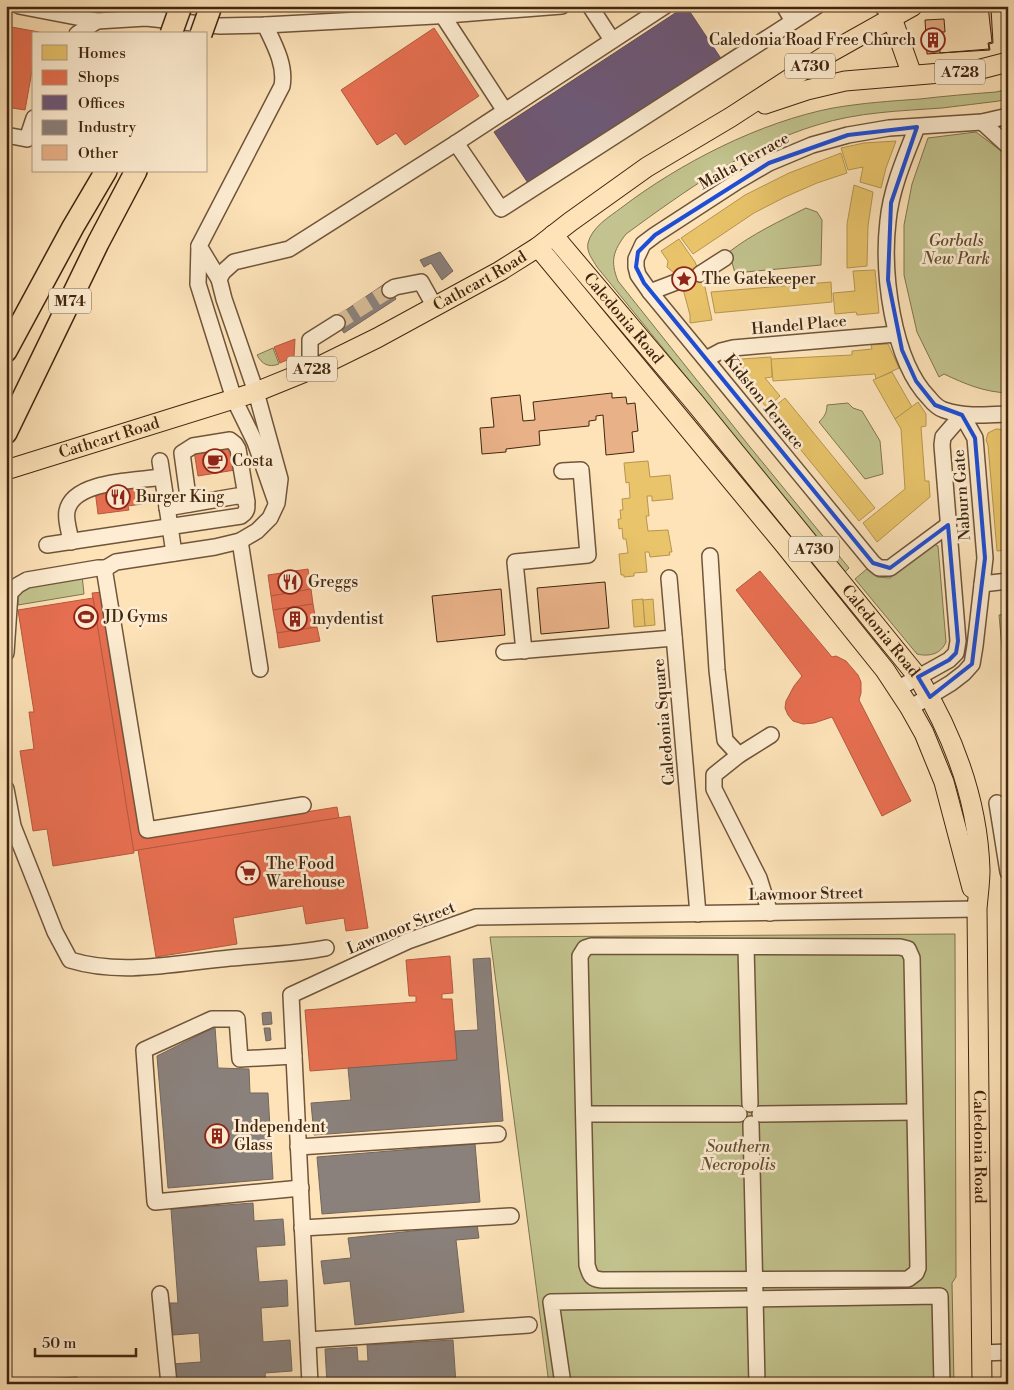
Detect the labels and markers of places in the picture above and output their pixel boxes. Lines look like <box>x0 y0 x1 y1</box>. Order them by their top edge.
building icon: Caledonia Road Free Church <box>920 27 946 53</box>
place label: Caledonia Road Free Church <box>709 30 916 50</box>
place icon: The Gatekeeper <box>671 266 697 292</box>
place label: The Gatekeeper <box>702 269 816 289</box>
cafe icon: Costa <box>202 448 228 474</box>
place label: Costa <box>232 451 274 471</box>
restaurant icon: Burger King <box>105 484 131 510</box>
place label: Burger King <box>135 487 225 507</box>
restaurant icon: Greggs <box>277 569 303 595</box>
place label: Greggs <box>308 572 358 592</box>
sports icon: JD Gyms <box>73 604 99 630</box>
building icon: mydentist <box>282 606 308 632</box>
place label: JD Gyms <box>103 607 168 627</box>
place label: mydentist <box>312 609 384 629</box>
place label: The Food Warehouse <box>265 854 345 892</box>
supermarket icon: The Food Warehouse <box>235 860 261 886</box>
place label: Independent Glass <box>234 1117 326 1155</box>
building icon: Independent Glass <box>204 1123 230 1149</box>

